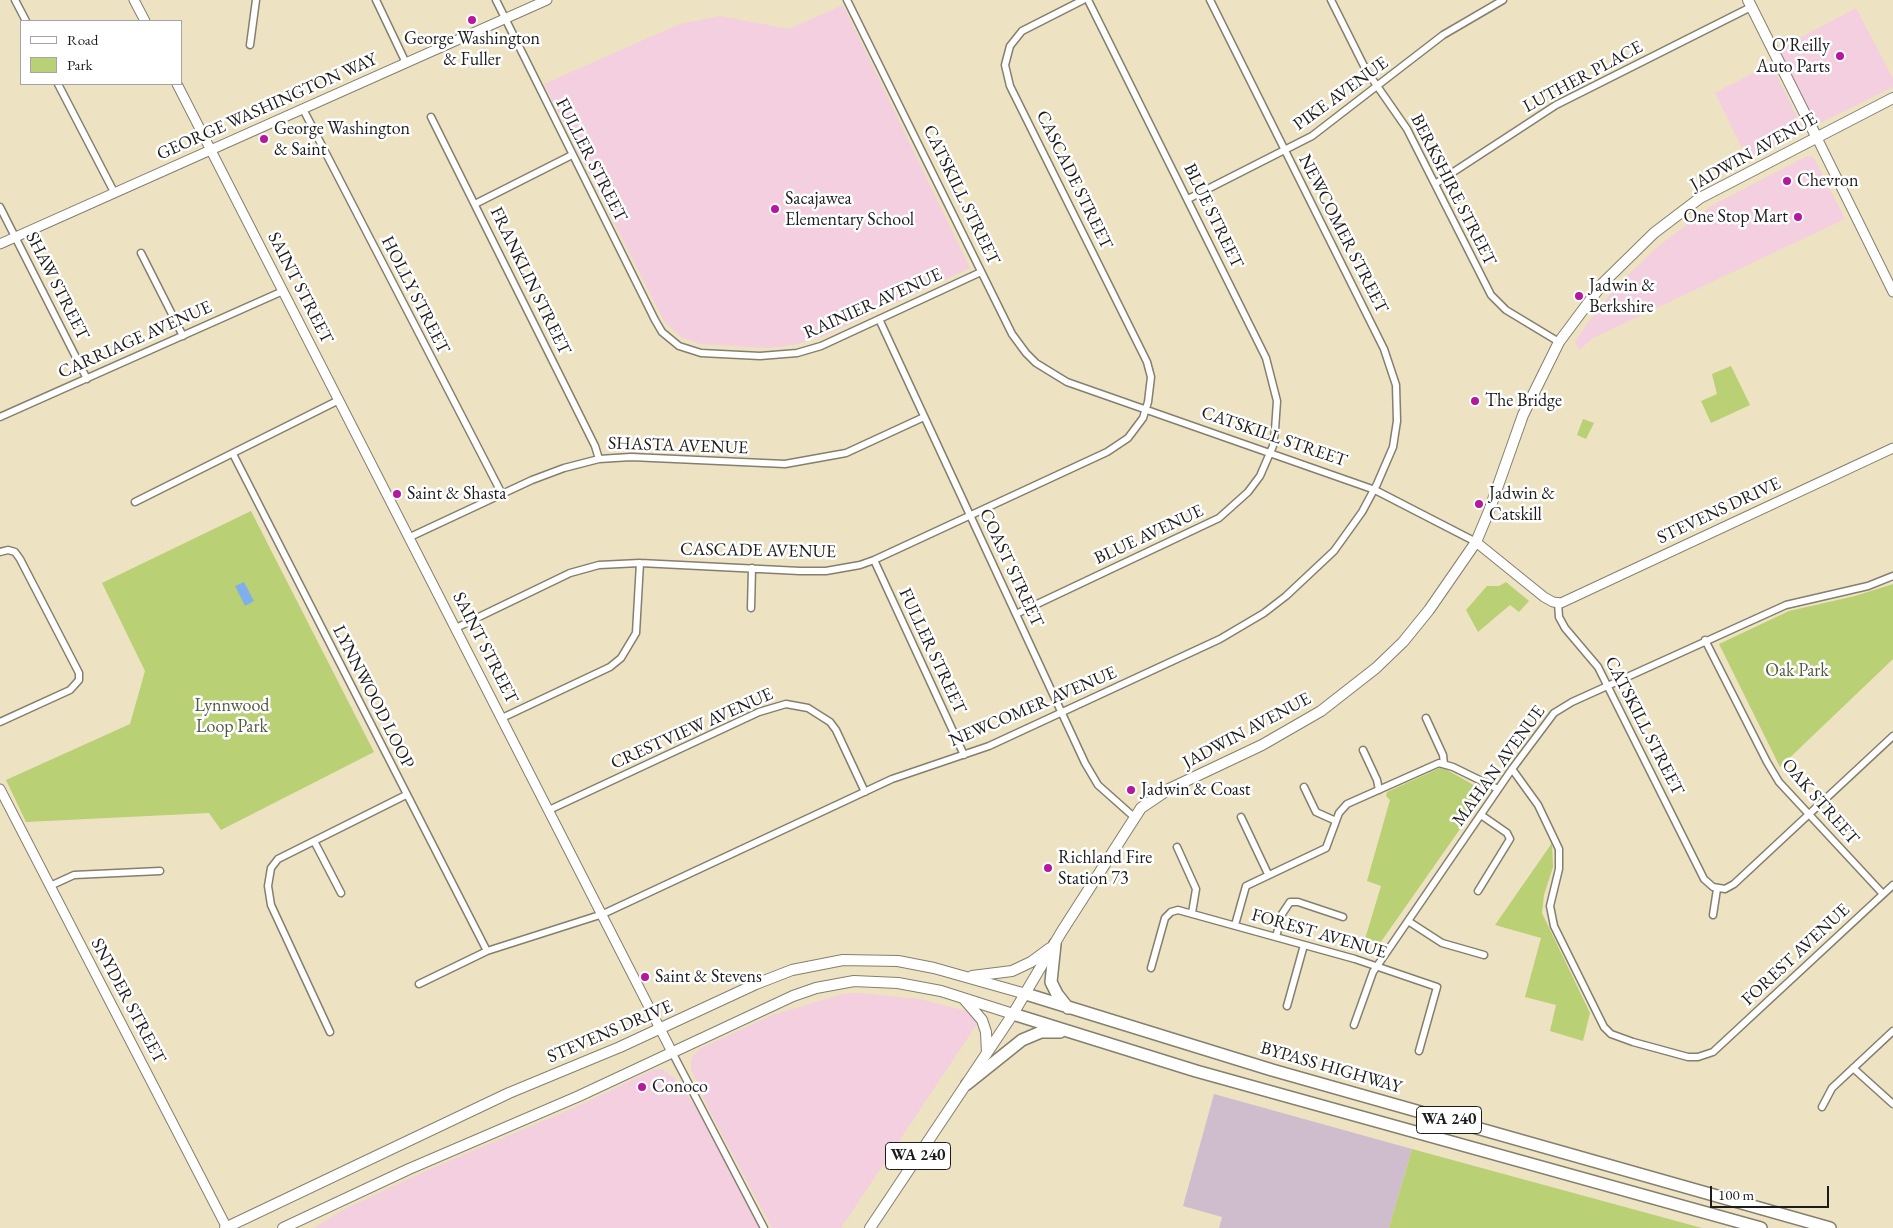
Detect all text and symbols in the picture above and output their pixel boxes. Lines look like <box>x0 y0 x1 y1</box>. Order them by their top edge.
marker: George Washington & Fuller <box>466 14 478 26</box>
legend <box>20 20 182 85</box>
place label: George Washington & Fuller <box>404 28 540 70</box>
text: Road <box>67 30 98 49</box>
place label: O'Reilly Auto Parts <box>1756 35 1830 78</box>
street label: LUTHER PLACE <box>1520 36 1646 118</box>
street label: GEORGE WASHINGTON WAY <box>154 49 380 165</box>
marker: O'Reilly Auto Parts <box>1834 50 1846 62</box>
street label: PIKE AVENUE <box>1289 52 1393 136</box>
text: Park <box>67 55 93 74</box>
street label: FULLER STREET <box>551 95 631 225</box>
street label: CASCADE STREET <box>1031 107 1117 253</box>
street label: JADWIN AVENUE <box>1687 108 1821 196</box>
street label: BERKSHIRE STREET <box>1405 111 1501 269</box>
place label: George Washington & Saint <box>274 118 410 160</box>
street label: CATSKILL STREET <box>918 122 1004 268</box>
marker: George Washington & Saint <box>258 133 270 145</box>
street label: NEWCOMER STREET <box>1294 151 1392 317</box>
street label: BLUE STREET <box>1178 160 1248 272</box>
place label: Chevron <box>1797 170 1858 192</box>
marker: Chevron <box>1781 175 1793 187</box>
place label: Sacajawea Elementary School <box>785 188 914 230</box>
marker: Sacajawea Elementary School <box>769 203 781 215</box>
street label: FRANKLIN STREET <box>485 204 575 358</box>
place label: One Stop Mart <box>1684 206 1788 228</box>
marker: One Stop Mart <box>1792 211 1804 223</box>
street label: SHAW STREET <box>20 228 94 344</box>
street label: SAINT STREET <box>263 229 337 347</box>
street label: HOLLY STREET <box>376 233 454 357</box>
street label: RAINIER AVENUE <box>801 264 945 344</box>
place label: Jadwin & Berkshire <box>1589 275 1655 318</box>
marker: Jadwin & Berkshire <box>1573 290 1585 302</box>
street label: CARRIAGE AVENUE <box>55 296 215 384</box>
place label: The Bridge <box>1485 390 1562 412</box>
marker: The Bridge <box>1469 395 1481 407</box>
street label: CATSKILL STREET <box>1198 402 1350 472</box>
street label: SHASTA AVENUE <box>608 433 748 459</box>
street label: STEVENS DRIVE <box>1654 473 1784 549</box>
place label: Saint & Shasta <box>407 483 506 505</box>
place label: Jadwin & Catskill <box>1489 483 1555 526</box>
marker: Saint & Shasta <box>391 488 403 500</box>
marker: Jadwin & Catskill <box>1473 498 1485 510</box>
street label: BLUE AVENUE <box>1091 500 1207 570</box>
street label: COAST STREET <box>974 505 1048 631</box>
street label: CASCADE AVENUE <box>680 539 836 563</box>
street label: FULLER STREET <box>894 585 970 717</box>
street label: SAINT STREET <box>448 589 522 707</box>
street label: LYNNWOOD LOOP <box>328 622 418 772</box>
street label: CATSKILL STREET <box>1600 653 1688 799</box>
park label: Oak Park <box>1765 660 1829 682</box>
street label: NEWCOMER AVENUE <box>946 662 1120 752</box>
street label: CRESTVIEW AVENUE <box>608 683 776 775</box>
street label: JADWIN AVENUE <box>1179 688 1315 774</box>
park label: Lynnwood Loop Park <box>195 695 269 738</box>
street label: MAHAN AVENUE <box>1448 702 1550 830</box>
street label: OAK STREET <box>1777 754 1863 850</box>
place label: Jadwin & Coast <box>1141 779 1250 801</box>
marker: Jadwin & Coast <box>1125 784 1137 796</box>
place label: Richland Fire Station 73 <box>1058 847 1152 890</box>
marker: Richland Fire Station 73 <box>1042 862 1054 874</box>
street label: FOREST AVENUE <box>1737 899 1855 1011</box>
street label: FOREST AVENUE <box>1249 904 1389 964</box>
street label: SNYDER STREET <box>86 935 170 1067</box>
place label: Saint & Stevens <box>655 966 762 988</box>
marker: Saint & Stevens <box>639 971 651 983</box>
street label: STEVENS DRIVE <box>544 996 676 1068</box>
street label: BYPASS HIGHWAY <box>1258 1038 1404 1098</box>
place label: Conoco <box>652 1076 708 1098</box>
marker: Conoco <box>636 1081 648 1093</box>
road number: WA 240 <box>1416 1106 1482 1134</box>
road number: WA 240 <box>886 1142 950 1170</box>
scale bar <box>1713 1176 1832 1208</box>
text: 100 m <box>1718 1185 1754 1204</box>

